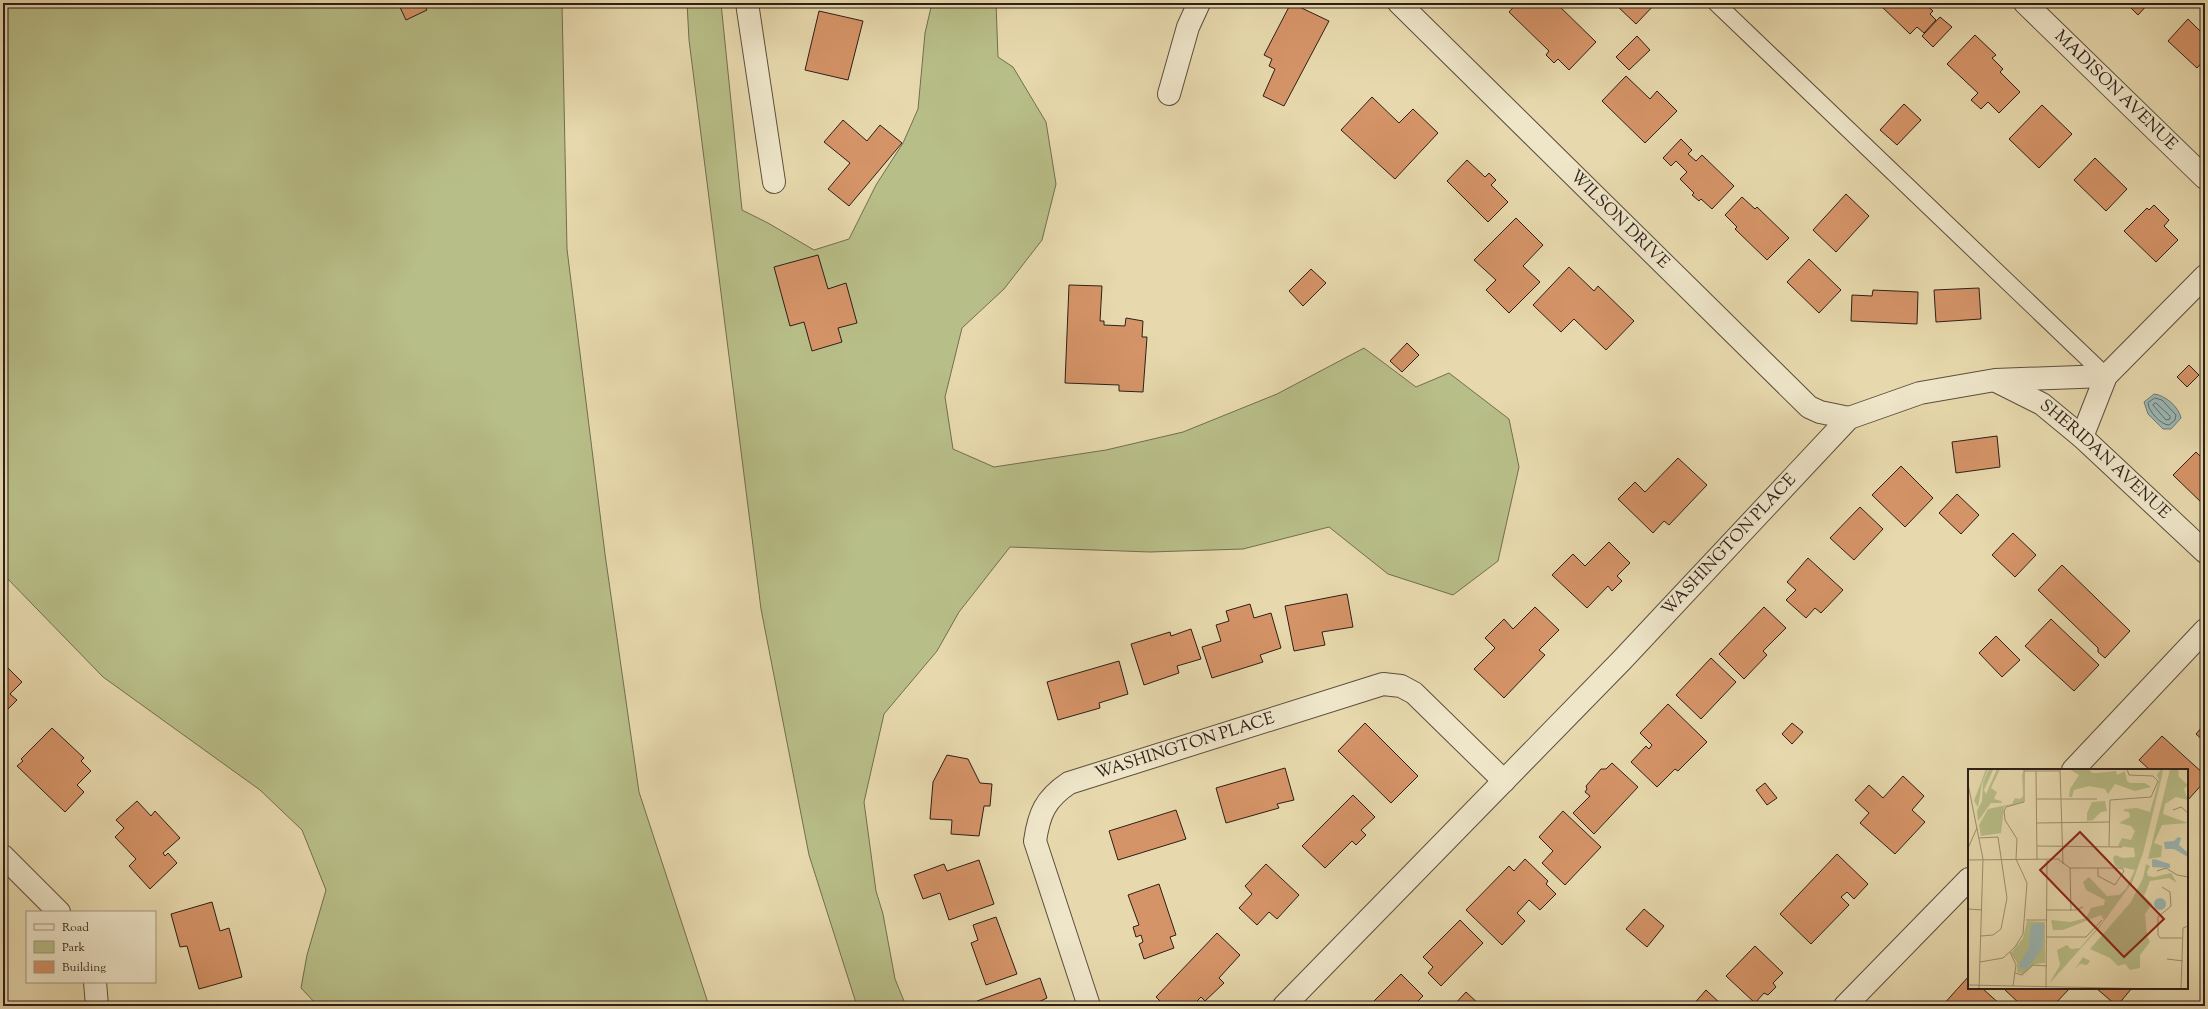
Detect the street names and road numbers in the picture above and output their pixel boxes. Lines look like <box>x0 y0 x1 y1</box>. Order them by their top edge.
street label: MADISON AVENUE <box>2048 25 2182 156</box>
street label: WILSON DRIVE <box>1564 165 1674 275</box>
street label: SHERIDAN AVENUE <box>2034 394 2175 525</box>
street label: WASHINGTON PLACE <box>1657 469 1802 622</box>
street label: WASHINGTON PLACE <box>1092 707 1278 786</box>

